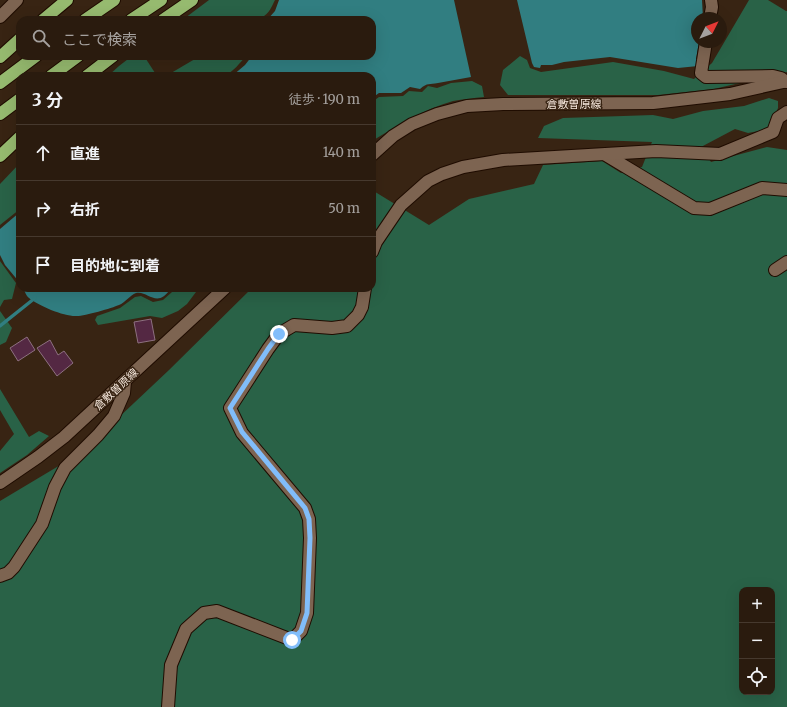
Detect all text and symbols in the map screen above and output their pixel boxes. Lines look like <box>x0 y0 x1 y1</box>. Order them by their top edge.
north arrow <box>691 12 727 48</box>
search box <box>16 16 376 60</box>
icon: search <box>30 27 52 49</box>
text: ここで検索 <box>62 30 137 49</box>
text: 3 分 <box>32 89 63 111</box>
text: 徒歩 · 190 m <box>289 91 360 108</box>
street label: 倉敷曽原線 <box>547 97 602 111</box>
icon: ahead <box>32 142 54 164</box>
text: 直進 <box>70 144 100 163</box>
text: 140 m <box>323 144 360 161</box>
icon: right <box>32 198 54 220</box>
text: 右折 <box>70 200 100 219</box>
text: 50 m <box>328 200 360 217</box>
icon: arrive <box>32 254 54 276</box>
text: 目的地に到着 <box>70 256 160 275</box>
route end <box>270 325 288 343</box>
street label: 倉敷曽原線 <box>91 365 141 413</box>
map controls <box>739 587 775 695</box>
button: + <box>739 587 775 623</box>
button: − <box>739 623 775 659</box>
route start <box>283 631 301 649</box>
button: locate <box>739 659 775 695</box>

